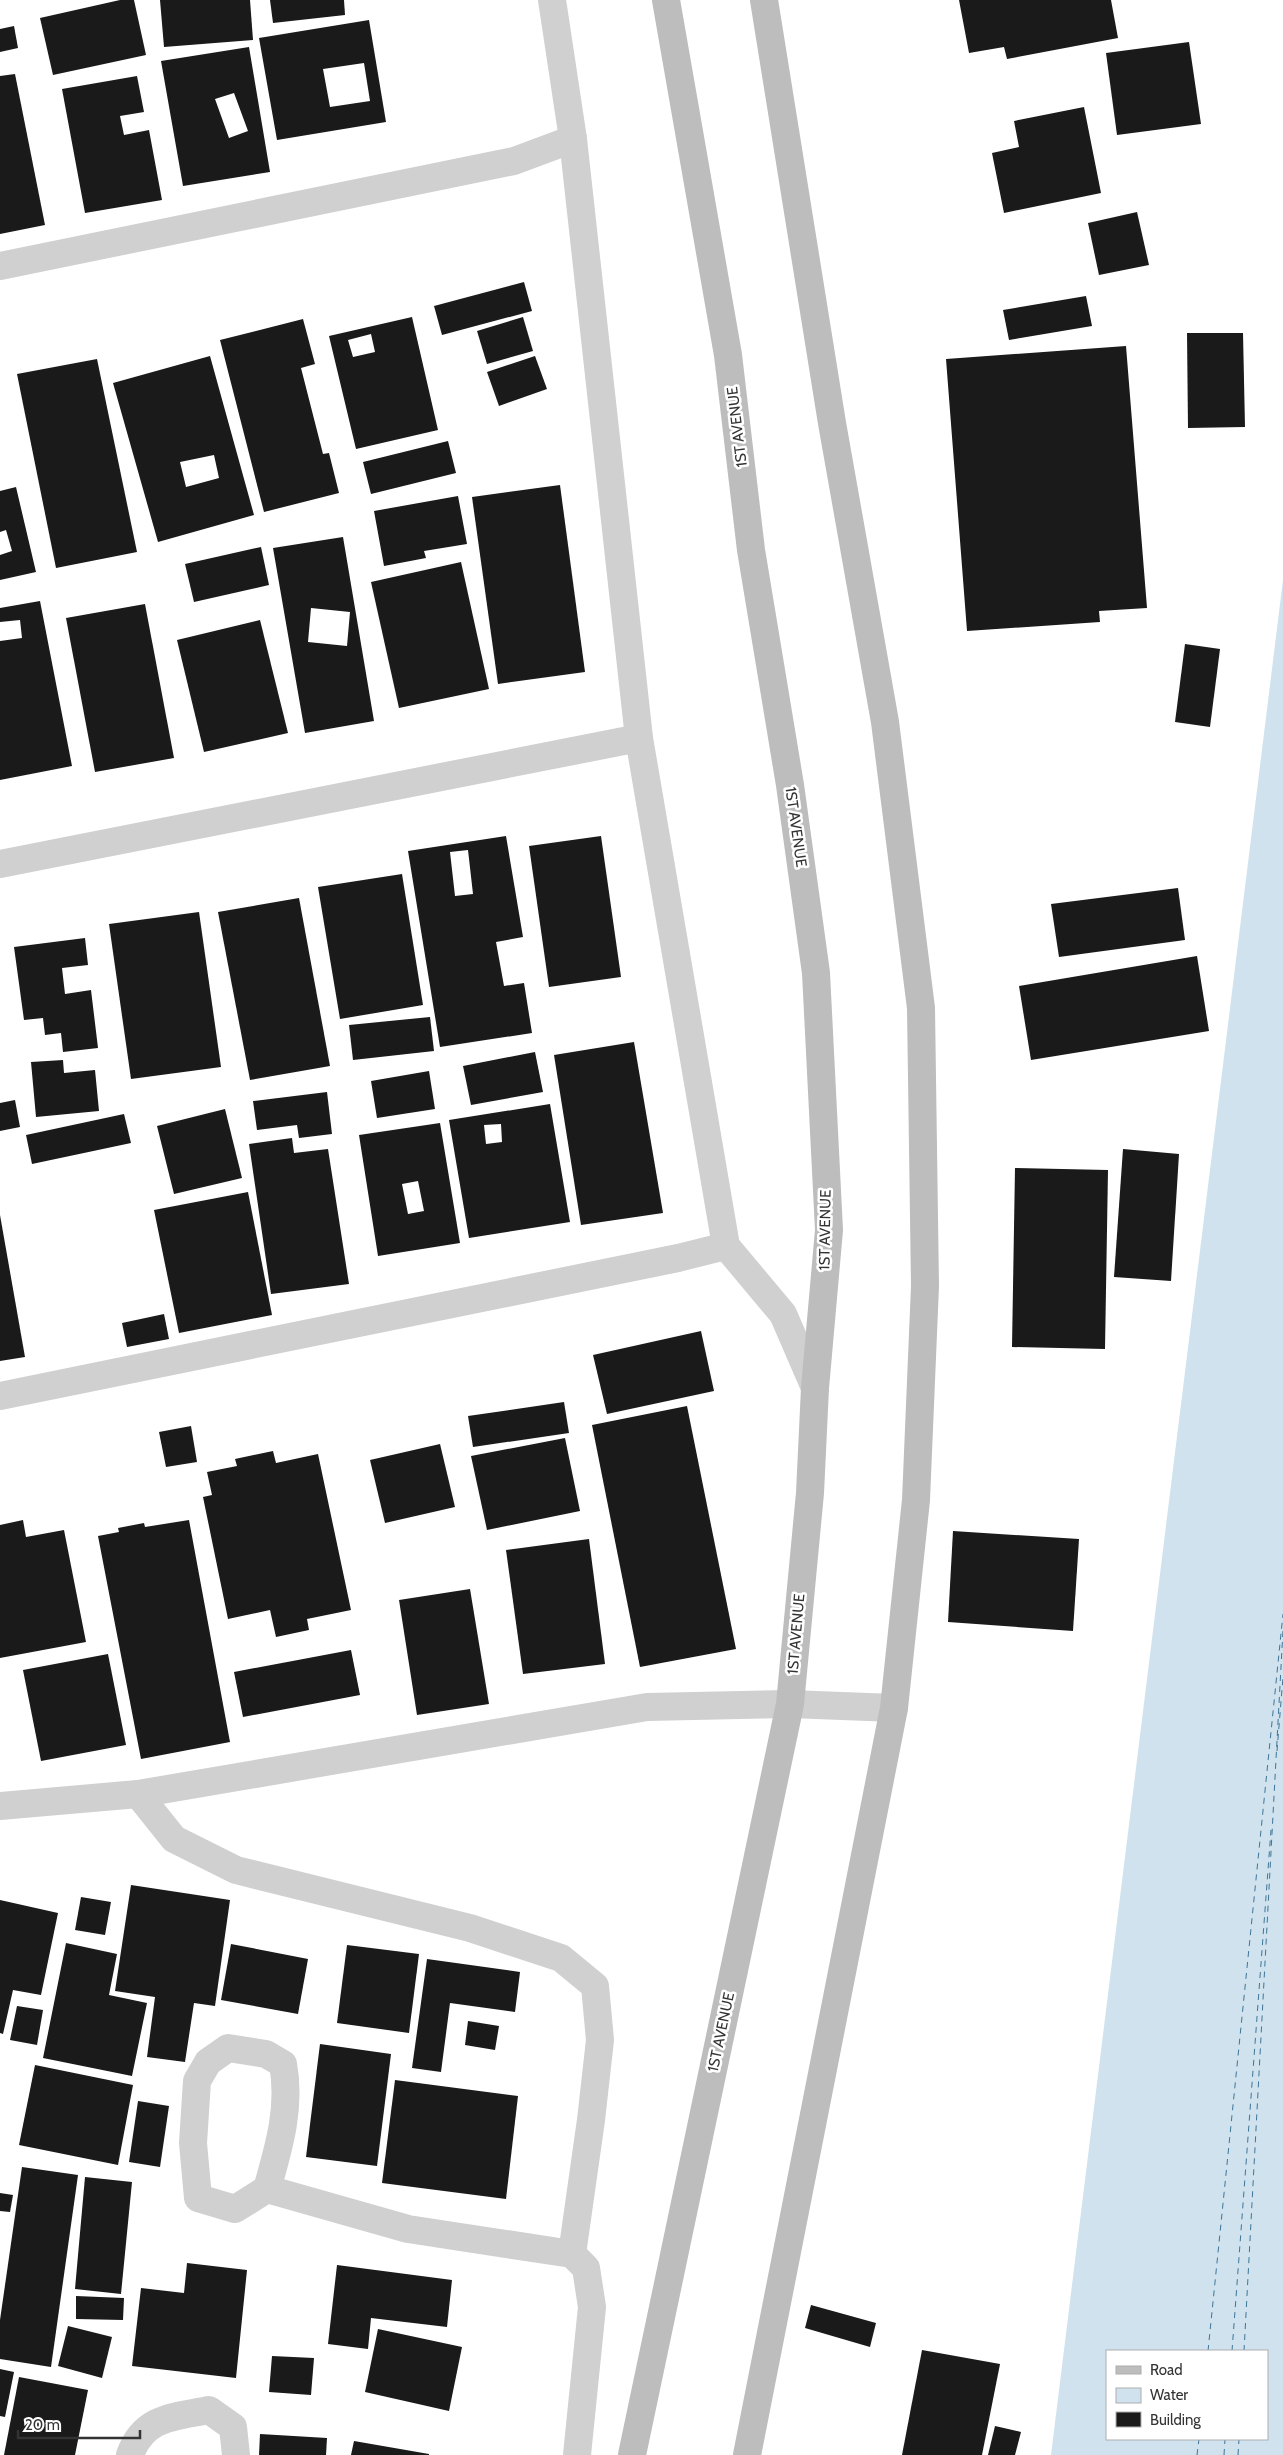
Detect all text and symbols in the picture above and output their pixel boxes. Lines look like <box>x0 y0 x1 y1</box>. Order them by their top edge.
street label: 1ST AVENUE <box>723 386 751 468</box>
street label: 1ST AVENUE <box>781 786 811 868</box>
street label: 1ST AVENUE <box>815 1189 835 1271</box>
street label: 1ST AVENUE <box>784 1593 808 1675</box>
street label: 1ST AVENUE <box>704 1991 738 2073</box>
legend <box>1106 2350 1268 2440</box>
text: Road <box>1150 2361 1183 2379</box>
text: Water <box>1150 2386 1188 2404</box>
scale bar <box>18 2408 140 2440</box>
text: Building <box>1150 2411 1201 2429</box>
text: 20 m <box>25 2416 60 2434</box>

